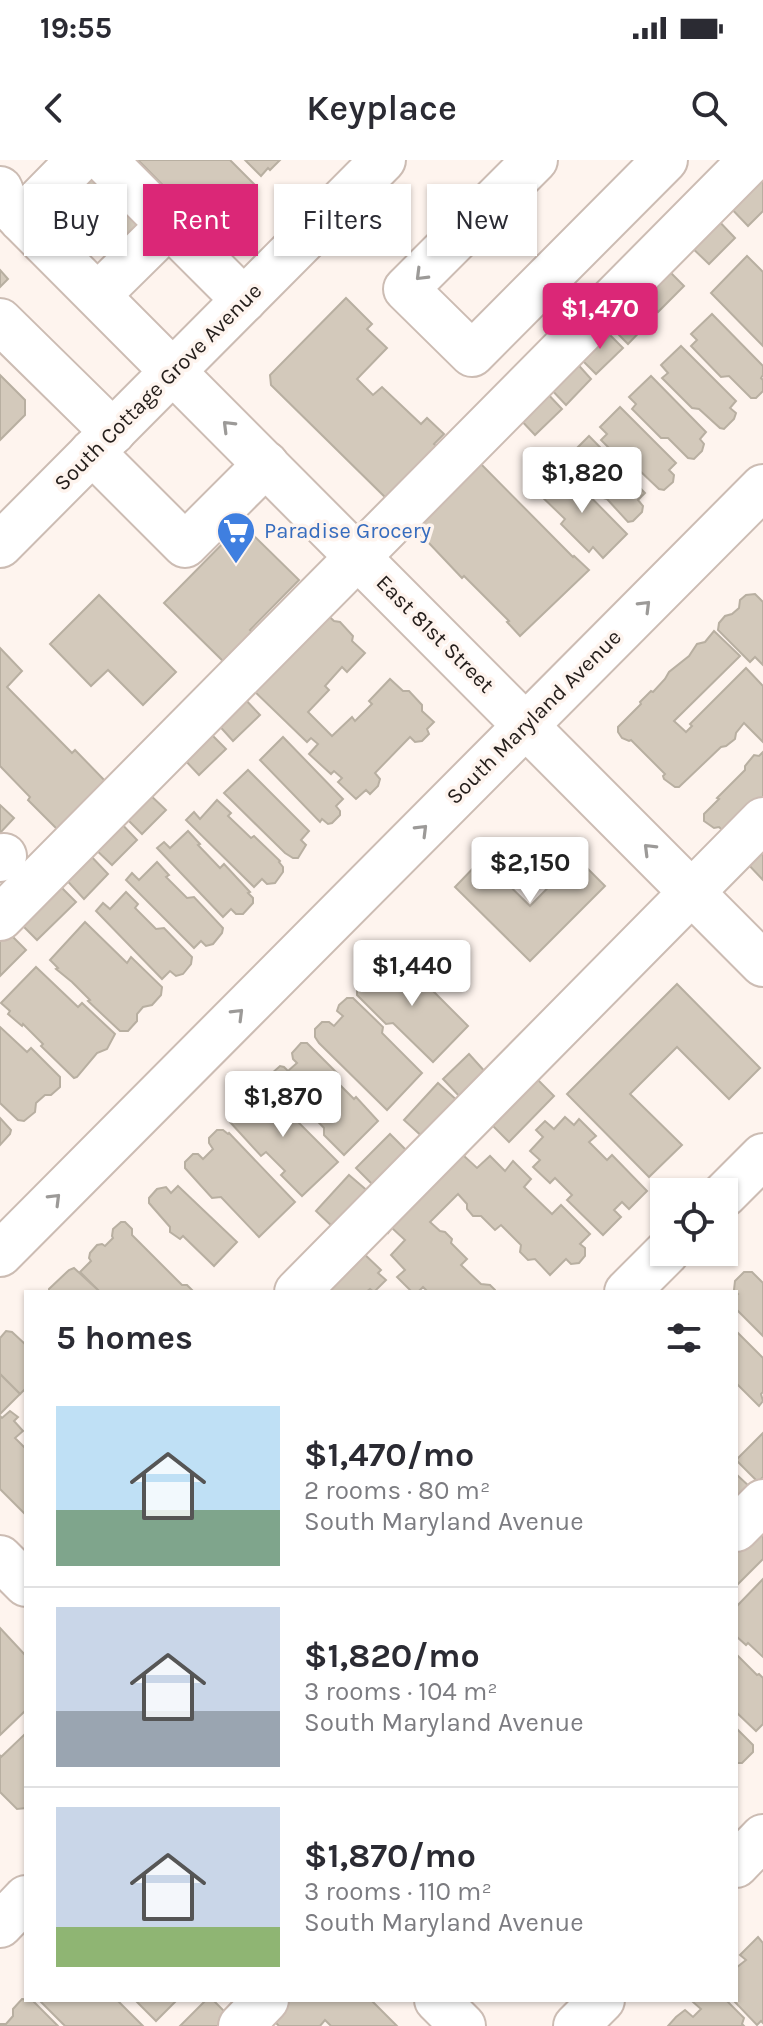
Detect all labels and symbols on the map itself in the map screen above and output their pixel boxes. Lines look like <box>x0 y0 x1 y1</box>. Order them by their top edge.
one-way arrow <box>416 266 430 280</box>
street label: South Cottage Grove Avenue <box>49 278 267 496</box>
pin: $1,470 <box>535 283 665 351</box>
one-way arrow <box>223 421 237 436</box>
pin: $1,820 <box>517 447 647 515</box>
supermarket icon: Paradise Grocery <box>215 510 257 565</box>
place label: Paradise Grocery <box>264 518 431 544</box>
street label: East 81st Street <box>371 570 499 698</box>
one-way arrow <box>636 601 650 615</box>
street label: South Maryland Avenue <box>441 624 627 810</box>
one-way arrow <box>413 825 427 839</box>
pin: $2,150 <box>465 837 595 905</box>
one-way arrow <box>644 844 658 858</box>
pin: $1,440 <box>347 940 477 1008</box>
one-way arrow <box>229 1009 244 1023</box>
pin: $1,870 <box>218 1071 348 1139</box>
one-way arrow <box>46 1194 60 1208</box>

